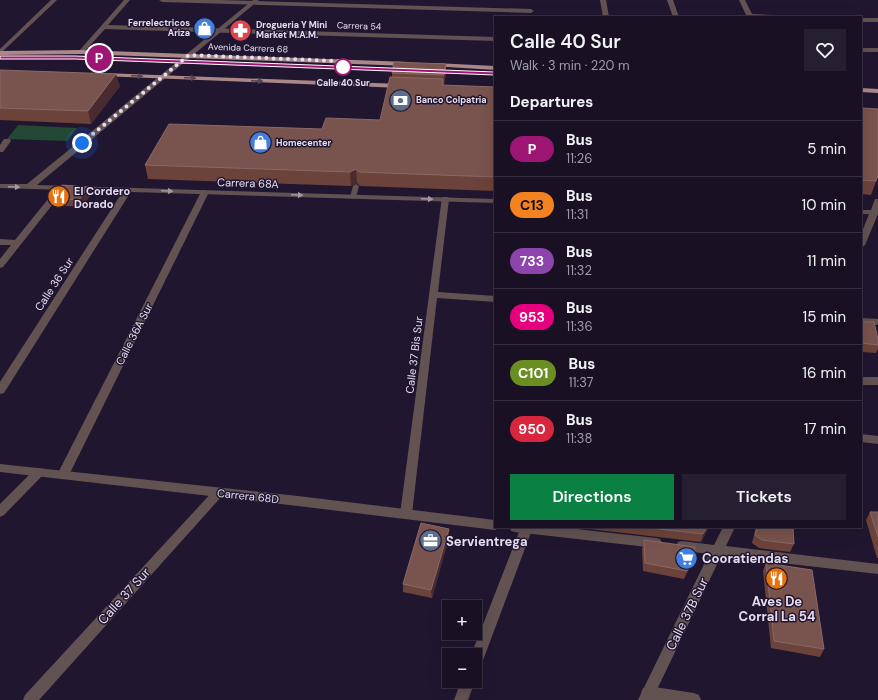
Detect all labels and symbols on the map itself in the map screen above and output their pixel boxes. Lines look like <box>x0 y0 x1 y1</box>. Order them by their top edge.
shop icon: Ferrelectricos Ariza <box>192 15 218 41</box>
place label: Ferrelectricos Ariza <box>128 17 190 39</box>
pharmacy icon: Drogueria Y Mini Market M.A.M. <box>227 17 253 43</box>
place label: Drogueria Y Mini Market M.A.M. <box>256 19 327 41</box>
street label: Carrera 54 <box>337 19 382 33</box>
street label: Avenida Carrera 68 <box>208 41 288 55</box>
line badge: P <box>86 45 112 71</box>
marker: Calle 40 Sur <box>334 58 352 76</box>
one-way arrow <box>131 73 144 79</box>
one-way arrow <box>184 75 197 81</box>
one-way arrow <box>251 77 263 84</box>
place label: Calle 40 Sur <box>316 77 370 89</box>
bank icon: Banco Colpatria <box>388 87 414 113</box>
place label: Banco Colpatria <box>416 94 487 106</box>
shop icon: Homecenter <box>247 130 273 156</box>
your location <box>72 133 92 153</box>
place label: Homecenter <box>276 137 331 149</box>
street label: Carrera 68A <box>217 175 279 191</box>
one-way arrow <box>8 183 20 190</box>
restaurant icon: El Cordero Dorado <box>46 184 72 210</box>
place label: El Cordero Dorado <box>74 184 130 211</box>
one-way arrow <box>161 188 174 194</box>
one-way arrow <box>291 192 304 198</box>
one-way arrow <box>421 196 434 202</box>
street label: Calle 36 Sur <box>32 255 76 313</box>
street label: Calle 36A Sur <box>112 301 156 367</box>
street label: Calle 37 Bis Sur <box>402 316 426 394</box>
street label: Carrera 68D <box>216 486 280 506</box>
office icon: Servientrega <box>418 528 444 554</box>
place label: Servientrega <box>446 533 528 550</box>
supermarket icon: Cooratiendas <box>674 545 700 571</box>
place label: Cooratiendas <box>702 550 788 567</box>
street label: Calle 37 Sur <box>94 564 154 628</box>
restaurant icon: Aves De Corral La 54 <box>764 566 790 592</box>
street label: Calle 37B Sur <box>662 575 712 653</box>
place label: Aves De Corral La 54 <box>739 593 815 625</box>

